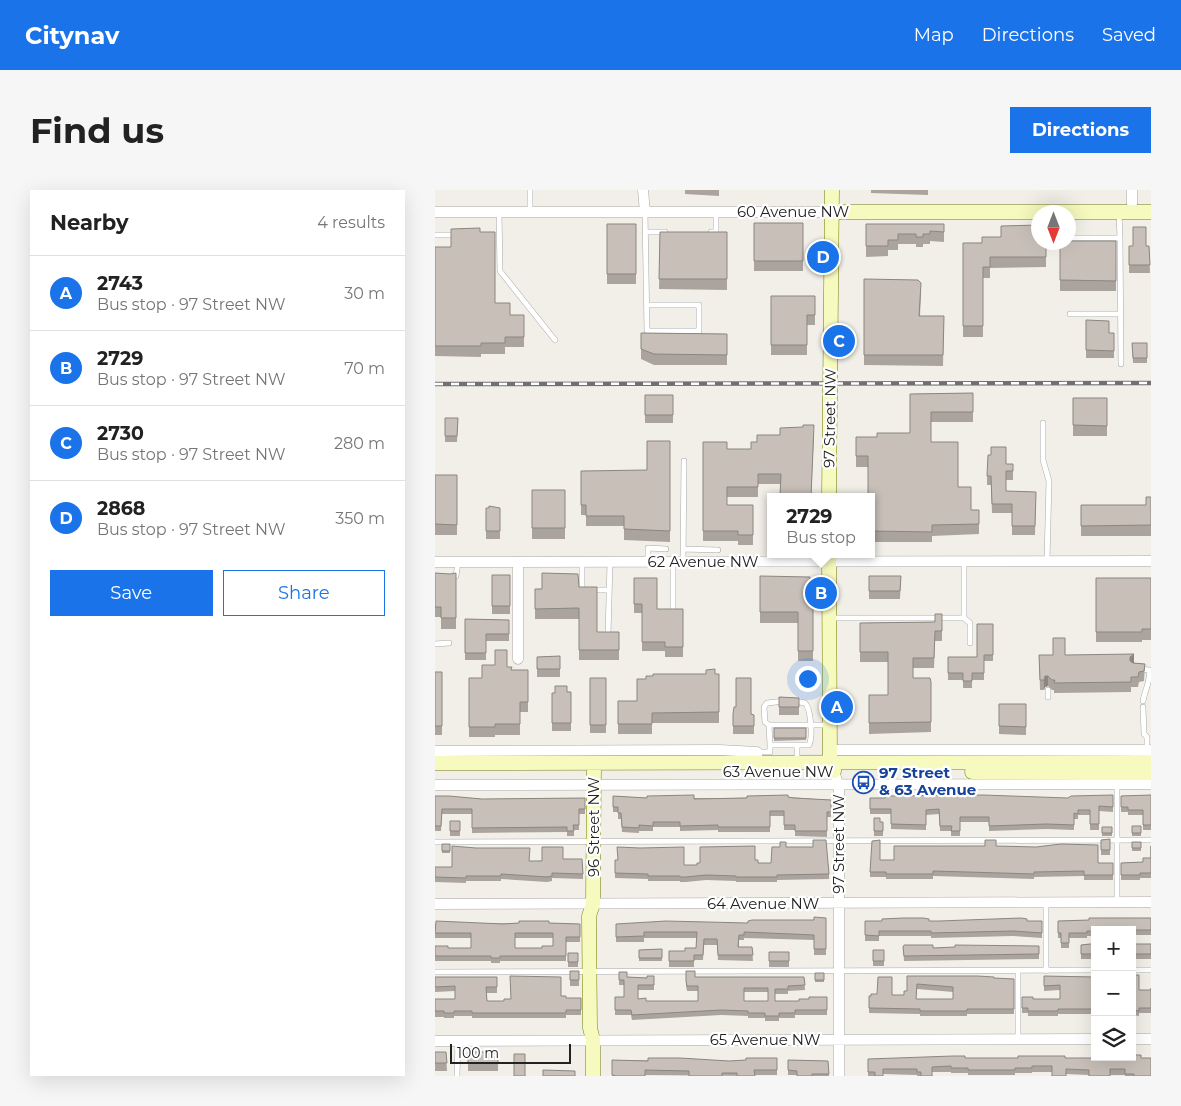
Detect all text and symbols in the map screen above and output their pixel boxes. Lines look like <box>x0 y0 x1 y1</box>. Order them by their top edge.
text: Citynav <box>25 21 119 50</box>
text: Map <box>914 24 954 46</box>
text: Directions <box>982 24 1074 46</box>
text: Saved <box>1102 24 1156 46</box>
button: Directions <box>1010 107 1151 153</box>
text: Find us <box>30 109 164 152</box>
street label: 60 Avenue NW <box>737 202 849 221</box>
north arrow <box>1031 205 1076 250</box>
text: Nearby <box>50 210 129 235</box>
text: 4 results <box>317 213 385 232</box>
pin: D <box>807 238 839 276</box>
text: 2743 <box>97 272 143 295</box>
text: A <box>60 284 72 303</box>
text: 30 m <box>344 284 385 303</box>
text: Bus stop · 97 Street NW <box>97 295 285 314</box>
pin: C <box>823 322 855 360</box>
text: 2729 <box>97 347 143 370</box>
text: B <box>60 359 72 378</box>
text: 70 m <box>344 359 385 378</box>
street label: 97 Street NW <box>819 368 840 468</box>
text: Bus stop · 97 Street NW <box>97 370 285 389</box>
text: 2730 <box>97 422 144 445</box>
text: C <box>60 434 72 453</box>
text: 280 m <box>334 434 385 453</box>
text: Bus stop · 97 Street NW <box>97 445 285 464</box>
popup <box>767 493 875 558</box>
text: 2868 <box>97 497 145 520</box>
text: 2729 <box>786 505 832 528</box>
text: D <box>59 509 73 528</box>
text: 350 m <box>335 509 385 528</box>
text: Bus stop · 97 Street NW <box>97 520 285 539</box>
text: Bus stop <box>786 528 856 547</box>
street label: 62 Avenue NW <box>648 552 759 571</box>
button: Save <box>50 570 213 616</box>
button: Share <box>223 570 385 616</box>
pin: B <box>805 574 837 612</box>
your location <box>795 666 821 692</box>
pin: A <box>821 688 853 726</box>
street label: 63 Avenue NW <box>723 762 834 781</box>
place label: 97 Street & 63 Avenue <box>879 763 976 799</box>
bus stop icon: 97 Street & 63 Avenue <box>851 770 875 794</box>
street label: 96 Street NW <box>584 777 603 877</box>
street label: 97 Street NW <box>829 794 848 894</box>
street label: 64 Avenue NW <box>707 894 819 913</box>
map controls <box>1091 926 1136 1061</box>
button: + <box>1091 926 1136 971</box>
button: − <box>1091 971 1136 1016</box>
button: layers <box>1091 1016 1136 1061</box>
street label: 65 Avenue NW <box>710 1030 821 1049</box>
scale bar <box>450 1041 571 1064</box>
text: 100 m <box>457 1044 499 1062</box>

